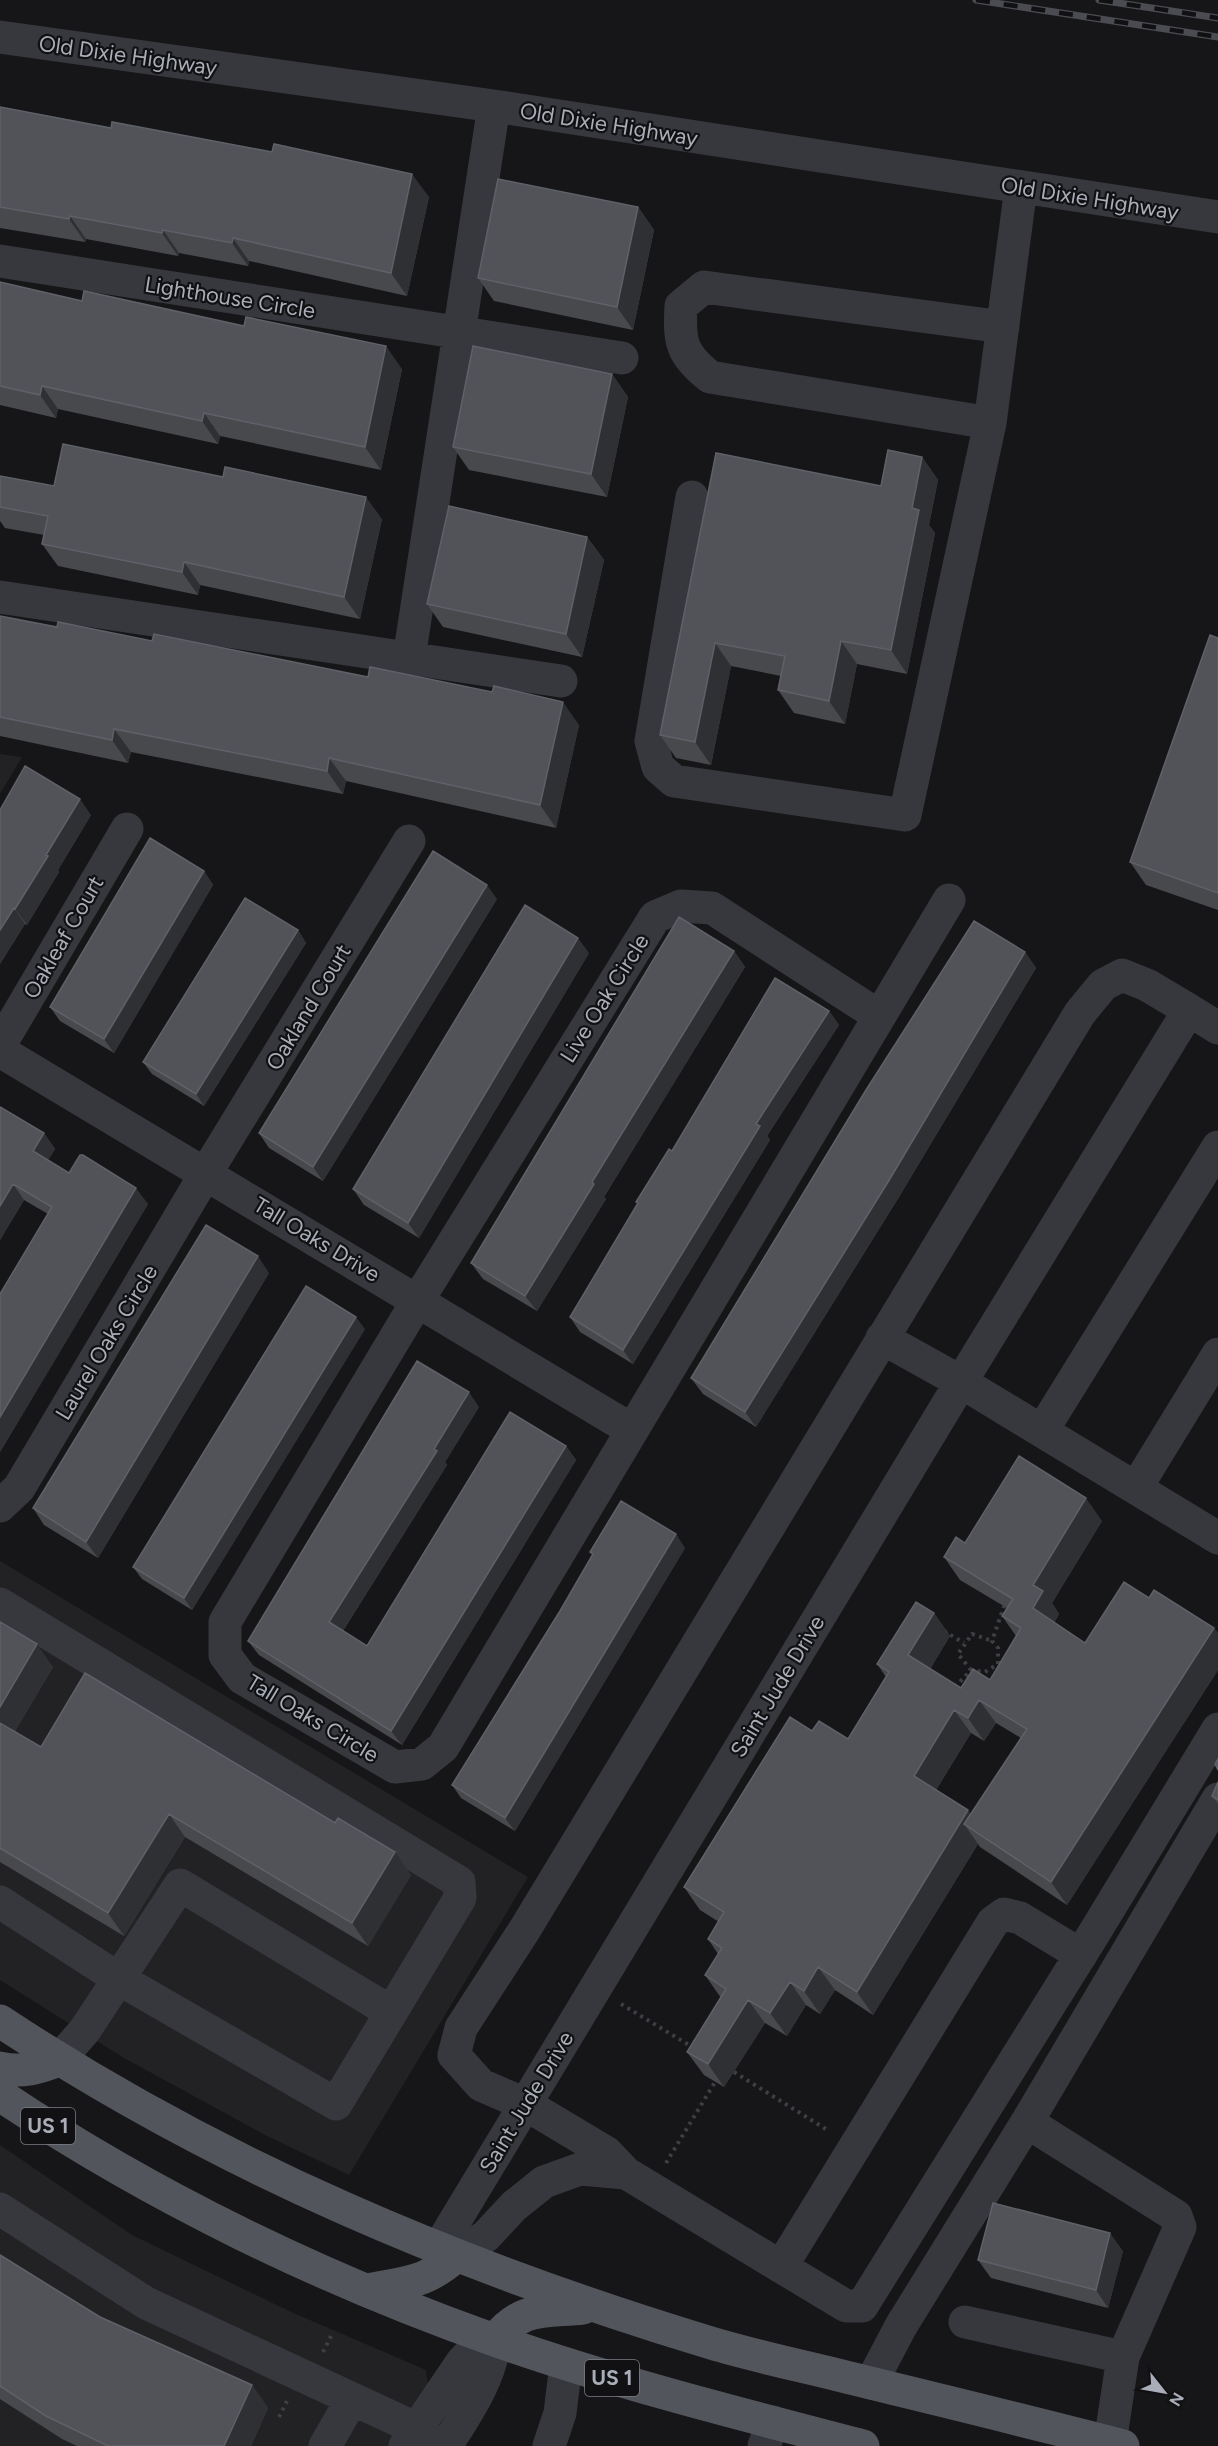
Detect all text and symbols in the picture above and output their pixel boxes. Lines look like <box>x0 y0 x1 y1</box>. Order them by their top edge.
street label: Old Dixie Highway <box>37 30 219 81</box>
street label: Old Dixie Highway <box>518 97 700 152</box>
street label: Old Dixie Highway <box>999 171 1181 226</box>
street label: Lighthouse Circle <box>143 271 317 324</box>
street label: Oakleaf Court <box>17 871 109 1003</box>
street label: Live Oak Circle <box>554 929 655 1068</box>
street label: Oakland Court <box>260 939 357 1075</box>
street label: Tall Oaks Drive <box>249 1191 385 1288</box>
street label: Laurel Oaks Circle <box>49 1260 163 1425</box>
street label: Saint Jude Drive <box>724 1610 830 1762</box>
street label: Tall Oaks Circle <box>242 1669 384 1768</box>
street label: Saint Jude Drive <box>473 2026 579 2178</box>
road number: US 1 <box>21 2108 75 2144</box>
road number: US 1 <box>585 2360 639 2396</box>
north arrow <box>1134 2362 1194 2422</box>
text: N <box>1165 2389 1188 2410</box>

